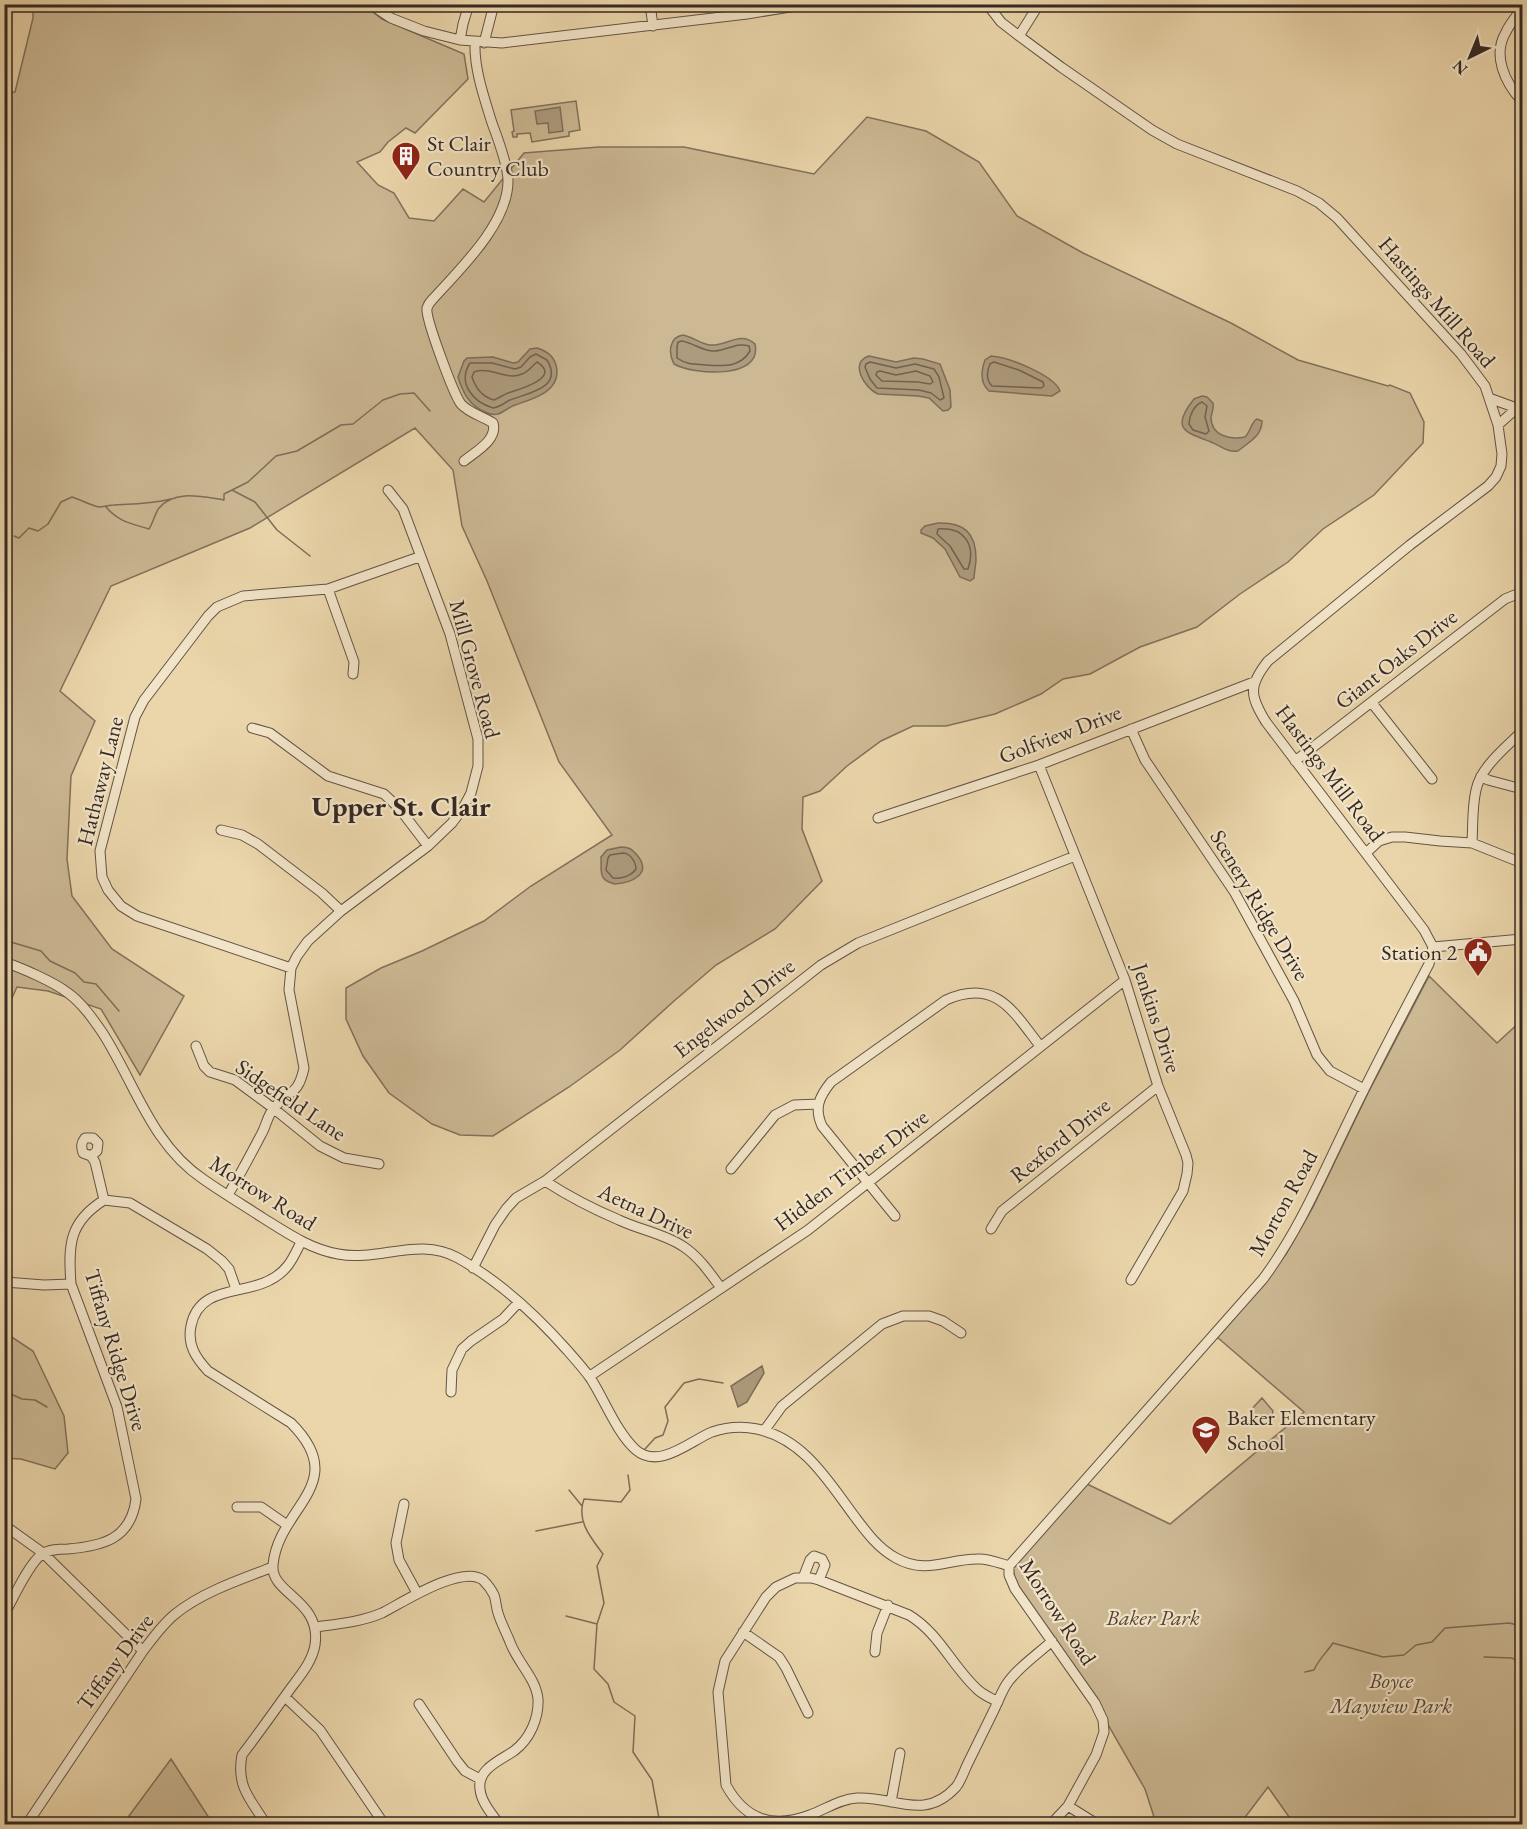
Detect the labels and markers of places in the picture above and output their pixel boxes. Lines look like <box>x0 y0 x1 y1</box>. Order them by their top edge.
place label: St Clair Country Club <box>427 129 549 183</box>
building icon: St Clair Country Club <box>390 140 422 182</box>
public building icon: Station 2 <box>1462 936 1494 978</box>
place label: Station 2 <box>1381 938 1457 967</box>
place label: Baker Elementary School <box>1227 1403 1376 1457</box>
school or university icon: Baker Elementary School <box>1190 1414 1222 1456</box>

